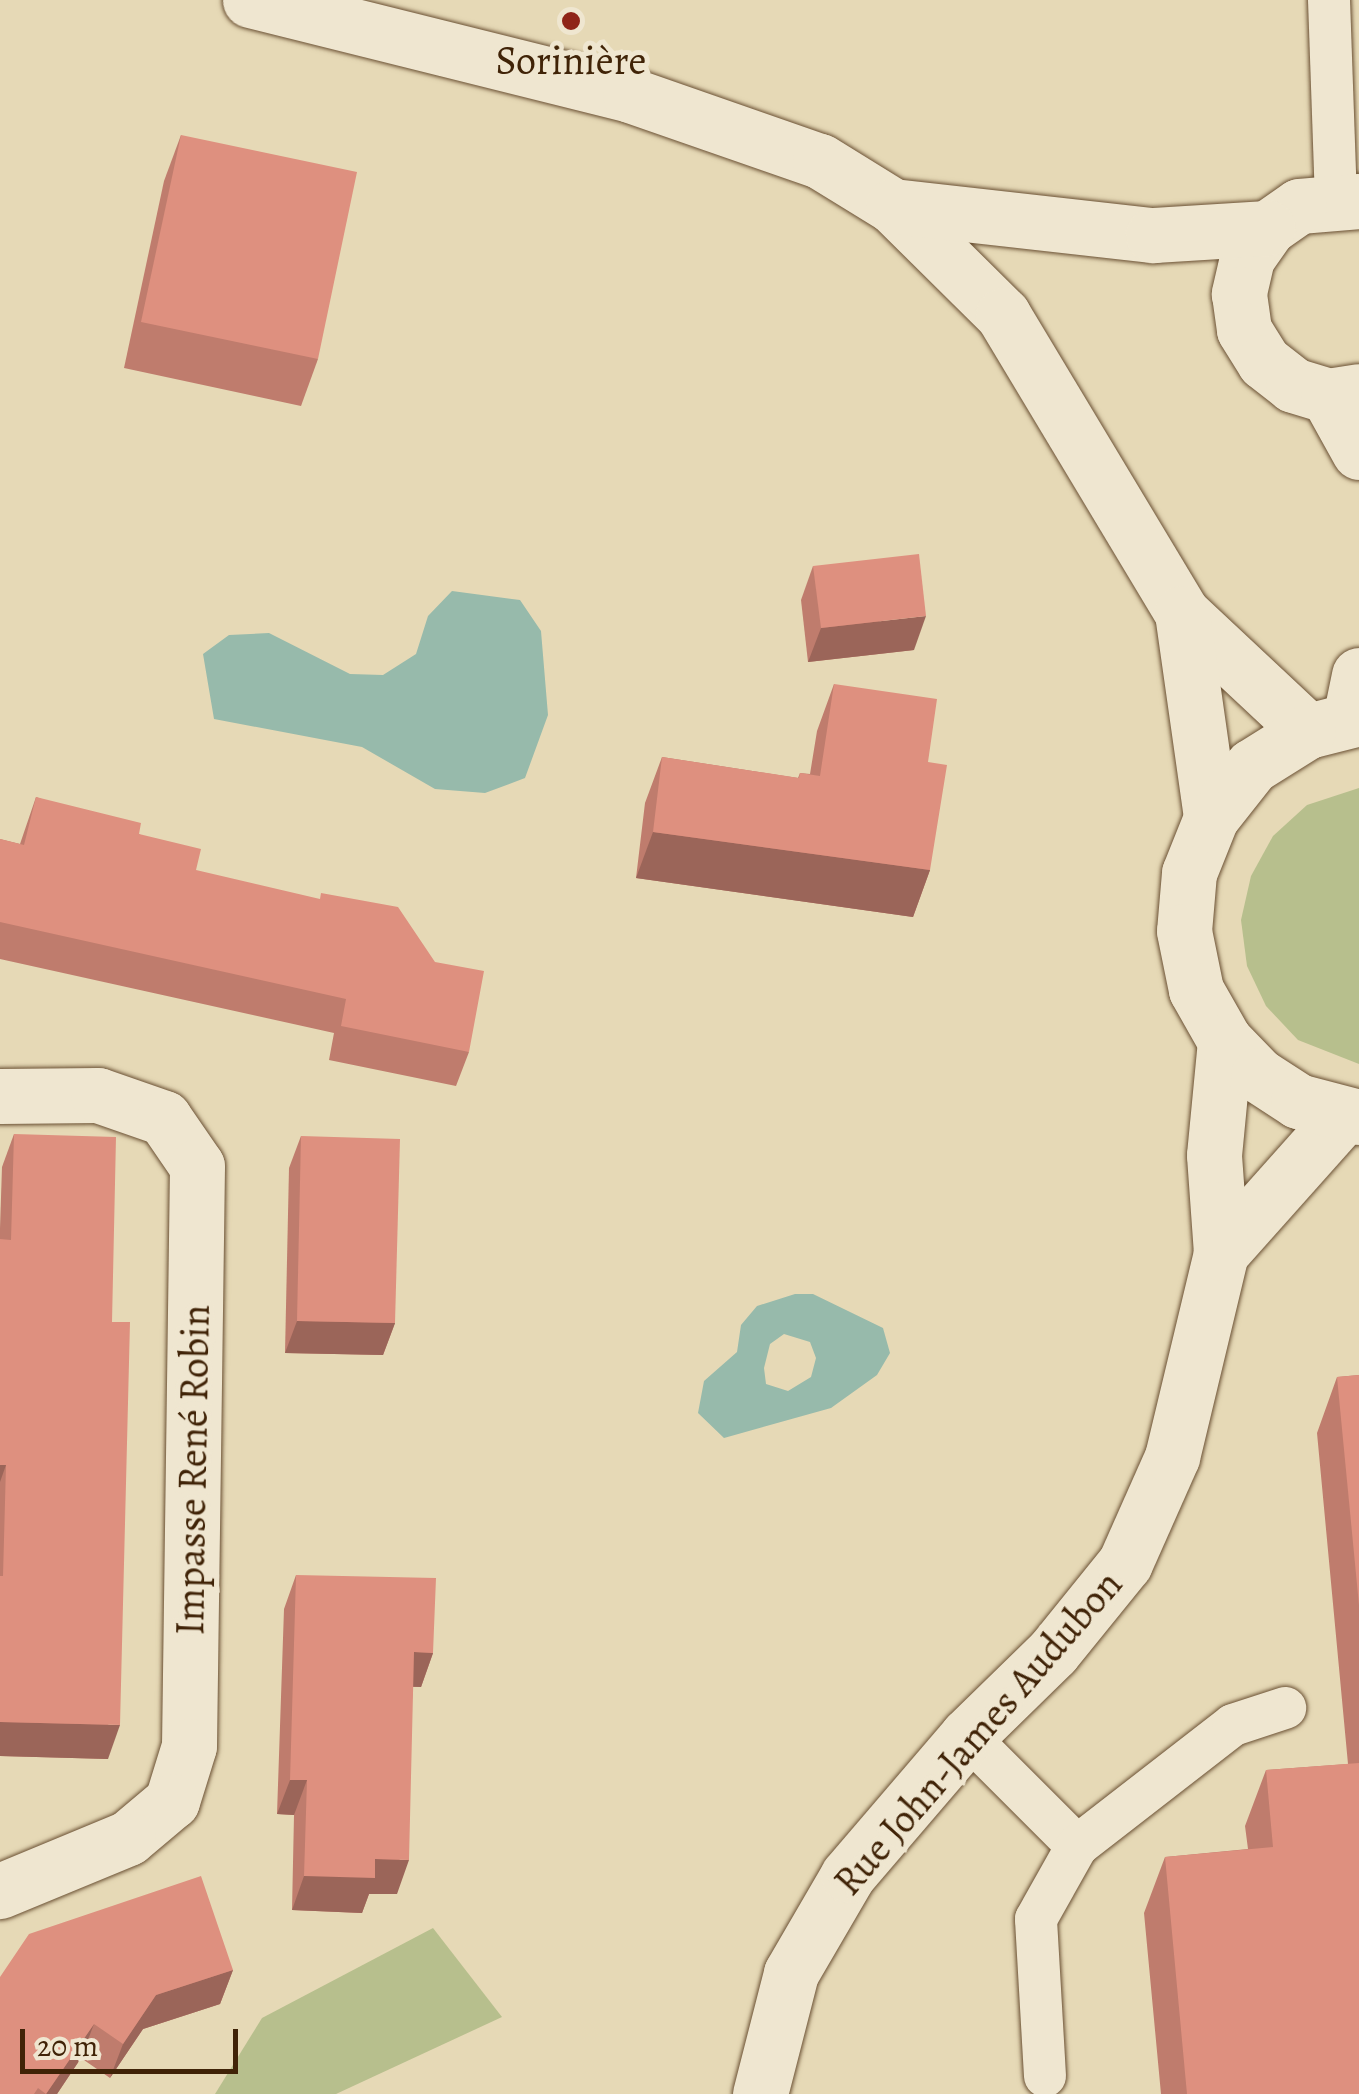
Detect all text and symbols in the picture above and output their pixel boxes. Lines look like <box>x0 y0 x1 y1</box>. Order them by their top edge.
marker: Sorinière <box>560 10 582 32</box>
place label: Sorinière <box>496 37 646 85</box>
street label: Impasse René Robin <box>166 1304 220 1636</box>
street label: Rue John-James Audubon <box>824 1561 1132 1905</box>
scale bar <box>25 2009 242 2071</box>
text: 20 m <box>37 2026 98 2066</box>

